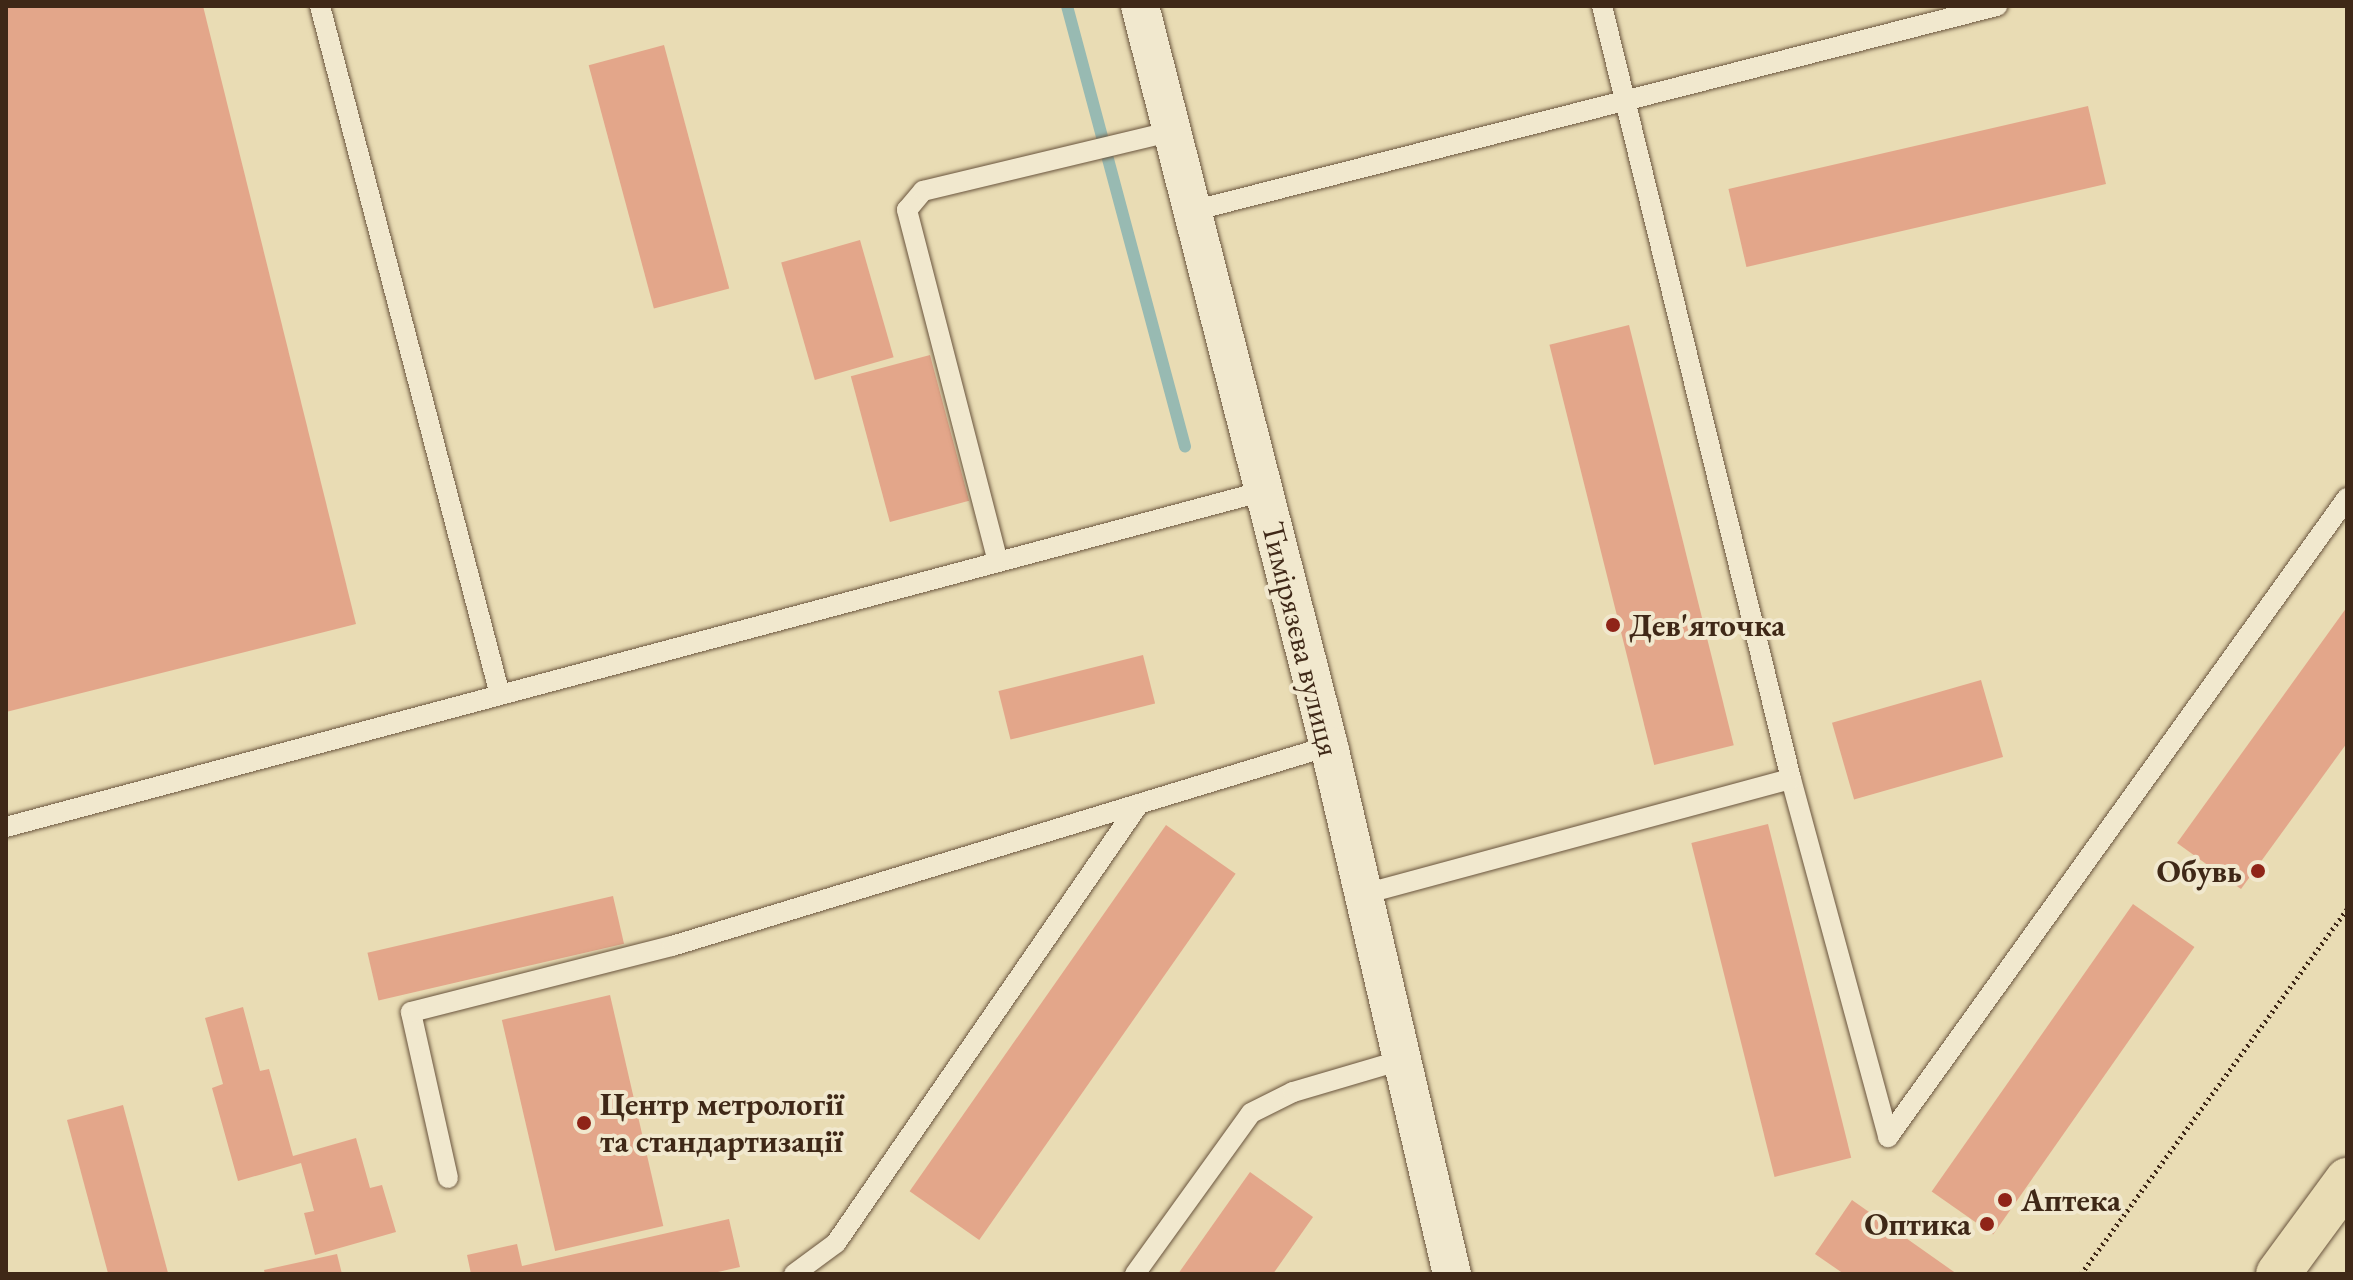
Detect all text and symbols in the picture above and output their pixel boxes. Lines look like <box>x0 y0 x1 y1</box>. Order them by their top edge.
street label: Тимірязєва вулиця <box>1253 518 1349 760</box>
place label: Дев'яточка <box>1629 606 1785 644</box>
marker: Дев'яточка <box>1604 616 1622 634</box>
place label: Обувь <box>2156 852 2242 890</box>
marker: Обувь <box>2249 862 2267 880</box>
place label: Центр метрології та стандартизації <box>600 1086 844 1161</box>
marker: Центр метрології та стандартизації <box>575 1114 593 1132</box>
place label: Аптека <box>2021 1181 2121 1219</box>
marker: Аптека <box>1996 1191 2014 1209</box>
place label: Оптика <box>1864 1205 1971 1243</box>
marker: Оптика <box>1978 1215 1996 1233</box>

